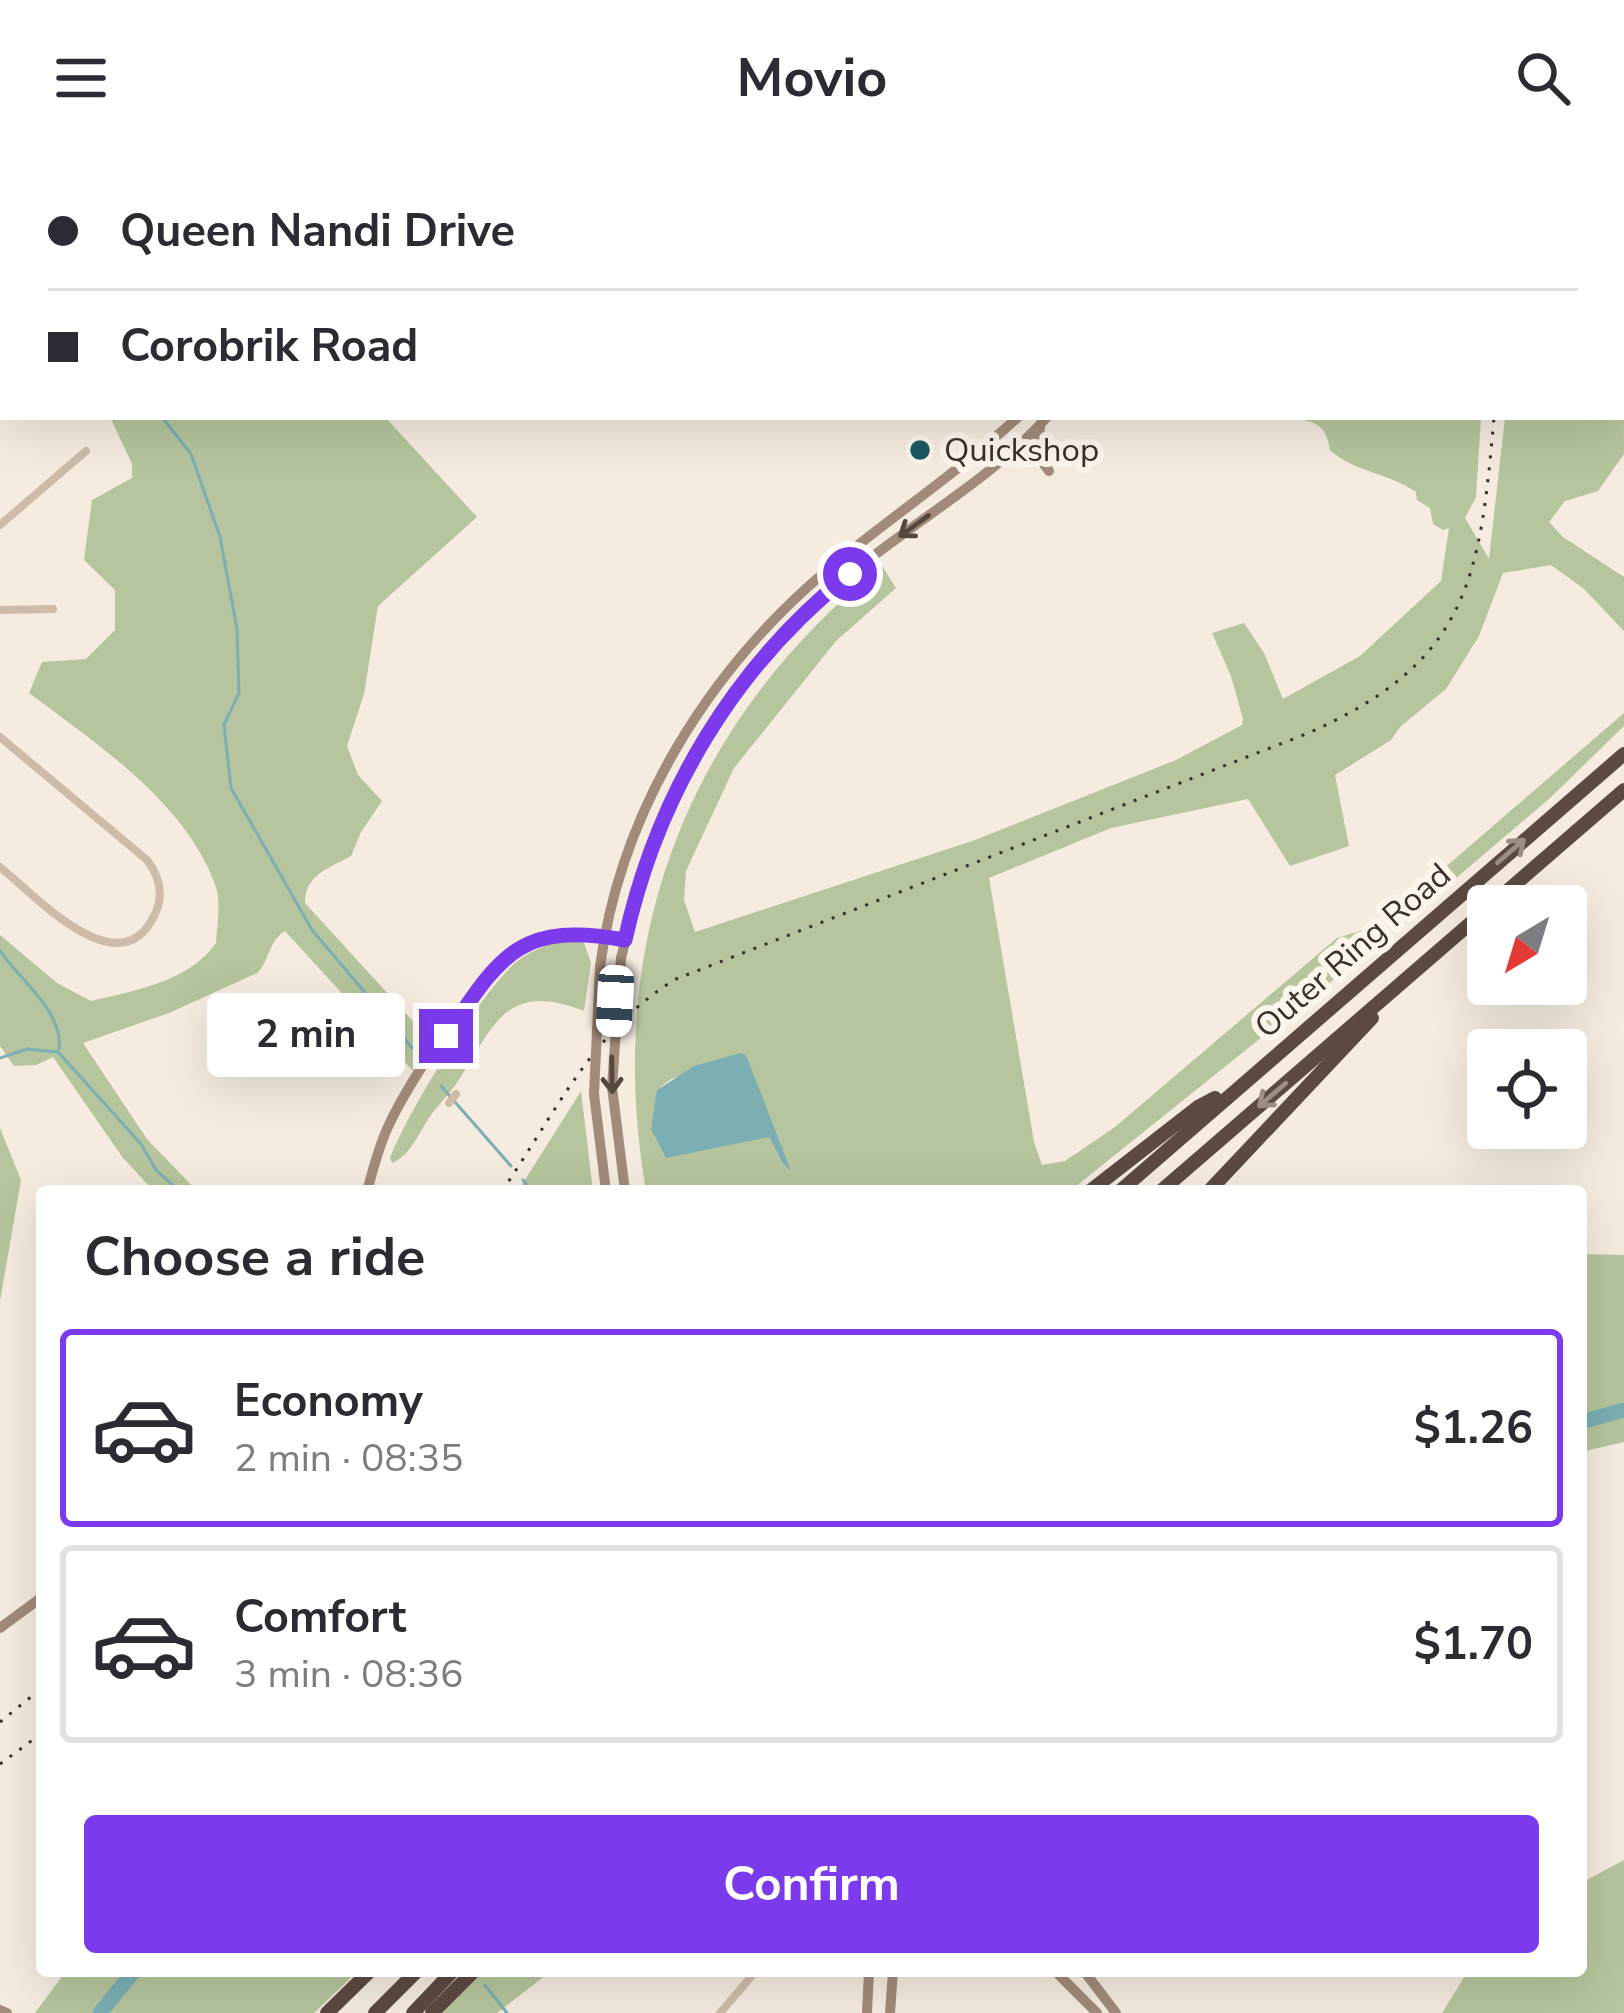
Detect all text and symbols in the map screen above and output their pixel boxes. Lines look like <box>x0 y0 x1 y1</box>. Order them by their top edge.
text: Movio <box>737 41 887 115</box>
icon: menu <box>48 45 114 111</box>
icon: search <box>1510 45 1576 111</box>
text: Queen Nandi Drive <box>120 201 515 262</box>
text: Corobrik Road <box>120 316 418 377</box>
place label: Quickshop <box>944 428 1099 473</box>
marker: Quickshop <box>907 437 933 463</box>
one-way arrow <box>898 513 931 538</box>
route start <box>823 547 877 601</box>
one-way arrow <box>1495 838 1526 866</box>
street label: Outer Ring Road <box>1245 853 1461 1049</box>
north arrow <box>1467 885 1587 1005</box>
map controls <box>1467 885 1587 1149</box>
car <box>595 964 635 1038</box>
callout: 2 min <box>206 994 404 1078</box>
text: 2 min <box>256 1008 356 1061</box>
route end <box>419 1009 473 1063</box>
button: locate <box>1467 1029 1587 1149</box>
one-way arrow <box>601 1055 624 1094</box>
one-way arrow <box>1258 1080 1288 1108</box>
text: Choose a ride <box>84 1220 425 1294</box>
text: Economy <box>234 1371 423 1432</box>
icon: car <box>90 1374 198 1482</box>
text: $1.26 <box>1414 1398 1533 1459</box>
text: 2 min · 08:35 <box>234 1432 463 1485</box>
text: Comfort <box>234 1587 406 1648</box>
icon: car <box>90 1590 198 1698</box>
text: $1.70 <box>1414 1614 1533 1675</box>
text: 3 min · 08:36 <box>234 1648 463 1701</box>
button: Confirm <box>84 1815 1539 1953</box>

